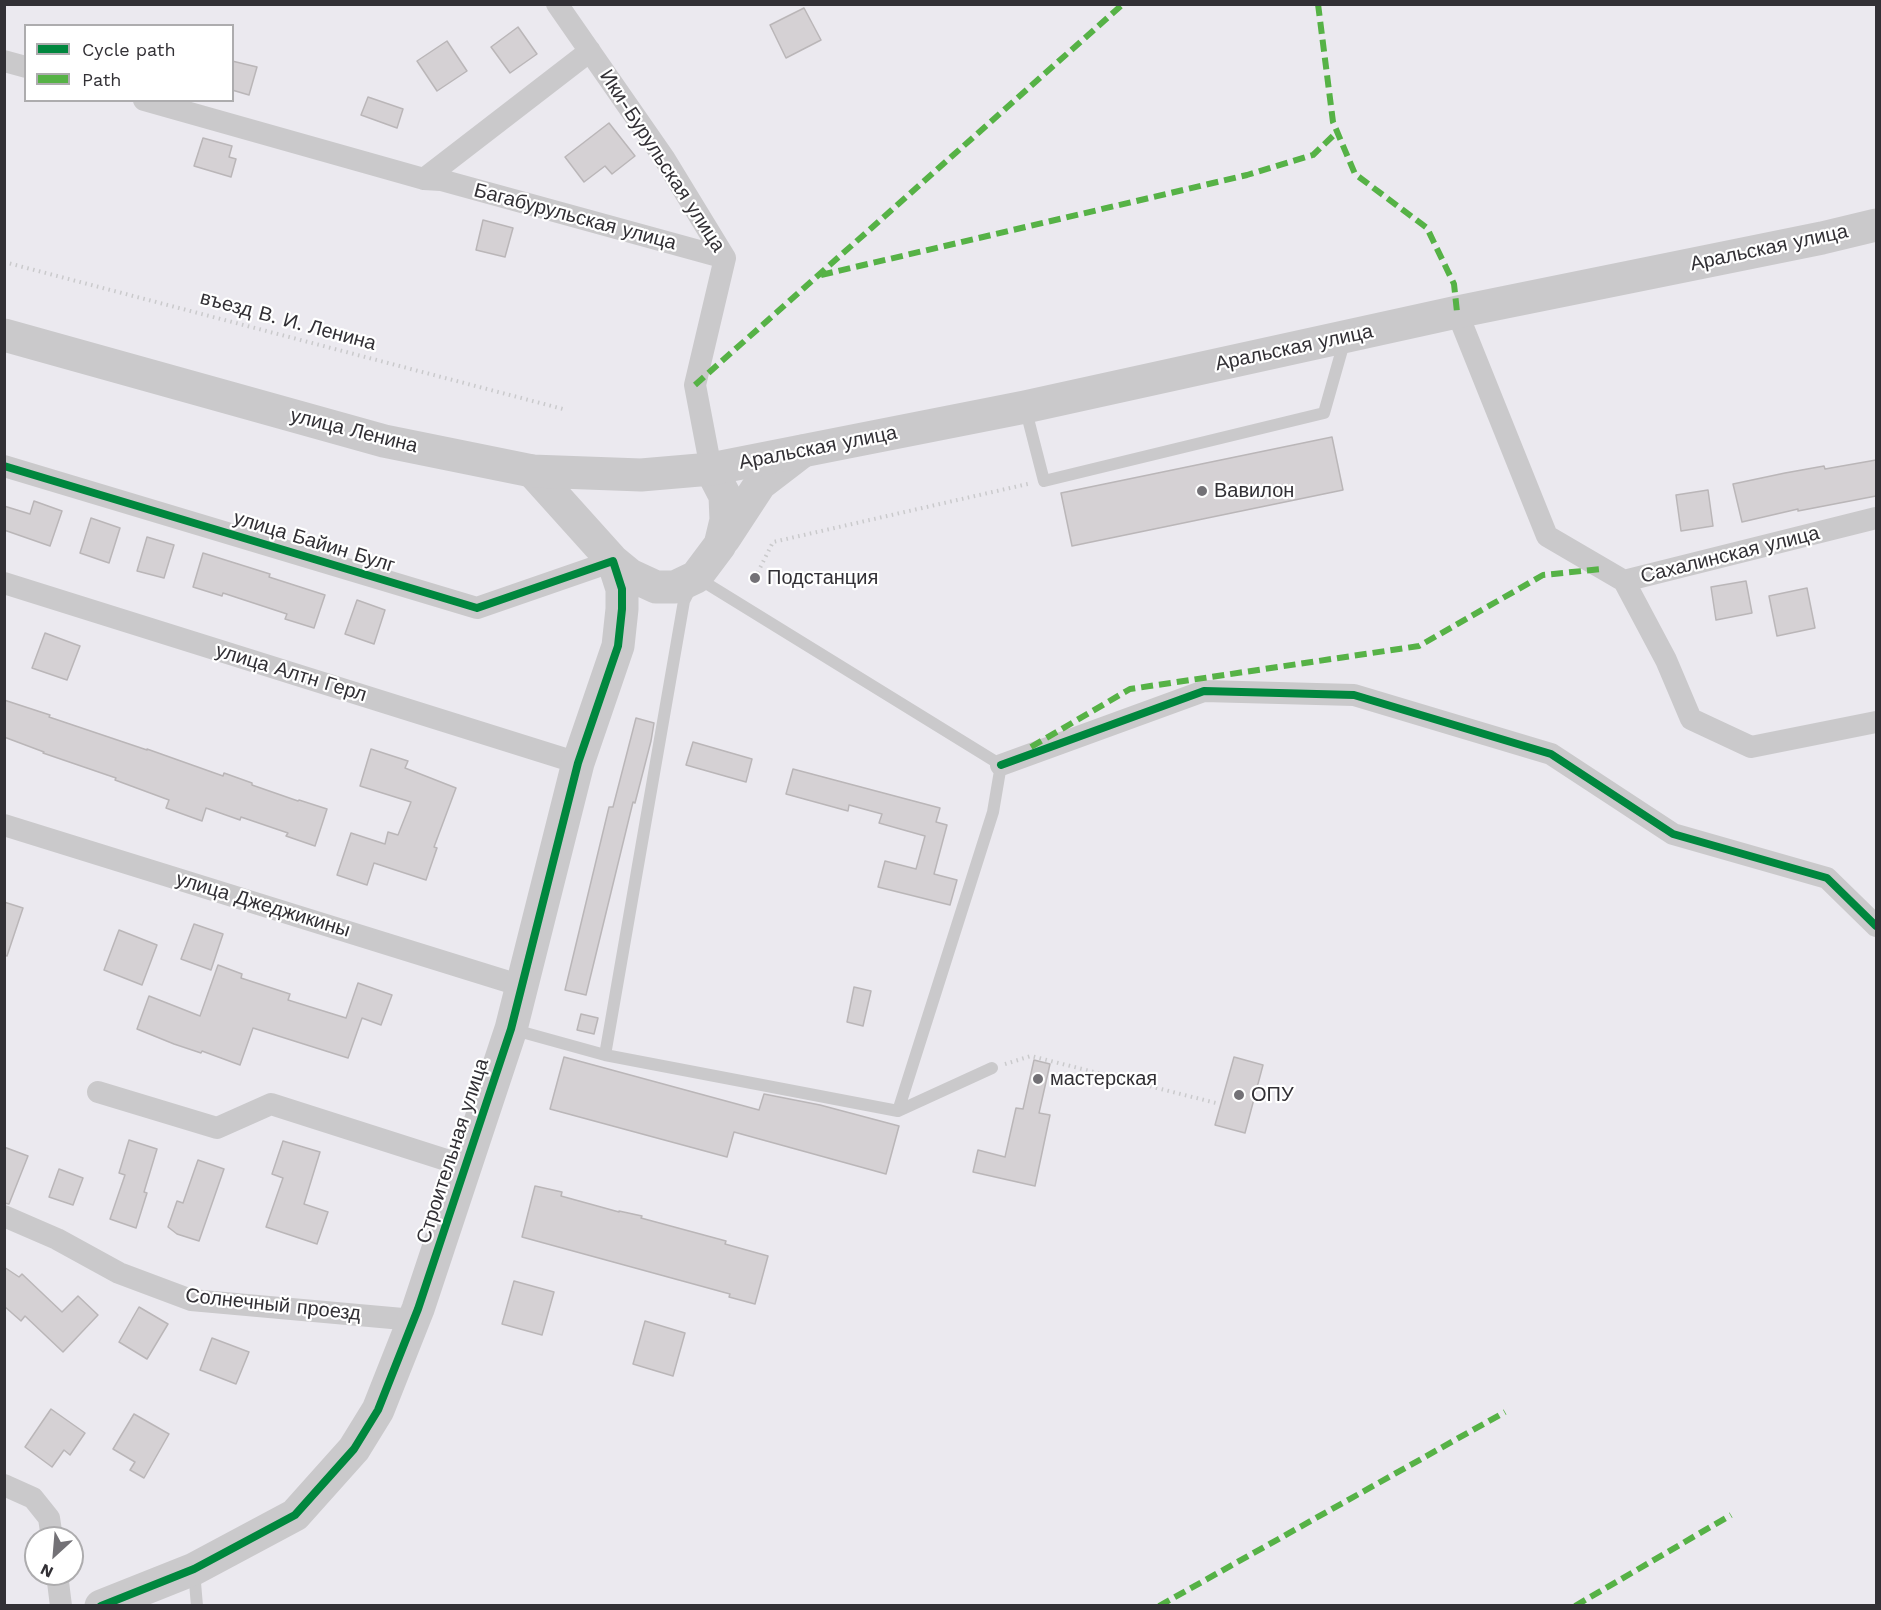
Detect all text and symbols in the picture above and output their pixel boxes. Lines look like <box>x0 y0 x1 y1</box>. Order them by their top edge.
legend <box>24 24 234 102</box>
text: Cycle path <box>82 39 176 60</box>
street label: Ики-Бурульская улица <box>594 65 730 257</box>
text: Path <box>82 69 122 90</box>
street label: Багабурульская улица <box>471 178 679 256</box>
street label: Аральская улица <box>1688 220 1850 276</box>
street label: въезд В. И. Ленина <box>197 286 379 356</box>
street label: Аральская улица <box>1213 320 1375 376</box>
street label: улица Ленина <box>288 404 420 458</box>
street label: Аральская улица <box>737 421 899 475</box>
place label: Вавилон <box>1214 479 1294 503</box>
marker: Вавилон <box>1195 484 1209 498</box>
street label: улица Байин Булг <box>230 506 398 578</box>
street label: Сахалинская улица <box>1638 521 1822 589</box>
place label: Подстанция <box>767 566 878 590</box>
marker: Подстанция <box>748 571 762 585</box>
street label: улица Алтн Герл <box>213 639 369 707</box>
street label: улица Джеджикины <box>173 867 353 943</box>
street label: Строительная улица <box>412 1055 494 1247</box>
place label: мастерская <box>1050 1067 1157 1091</box>
marker: мастерская <box>1031 1072 1045 1086</box>
place label: ОПУ <box>1251 1083 1294 1107</box>
marker: ОПУ <box>1232 1088 1246 1102</box>
street label: Солнечный проезд <box>184 1284 362 1326</box>
north arrow <box>24 1526 84 1586</box>
text: N <box>37 1560 56 1582</box>

